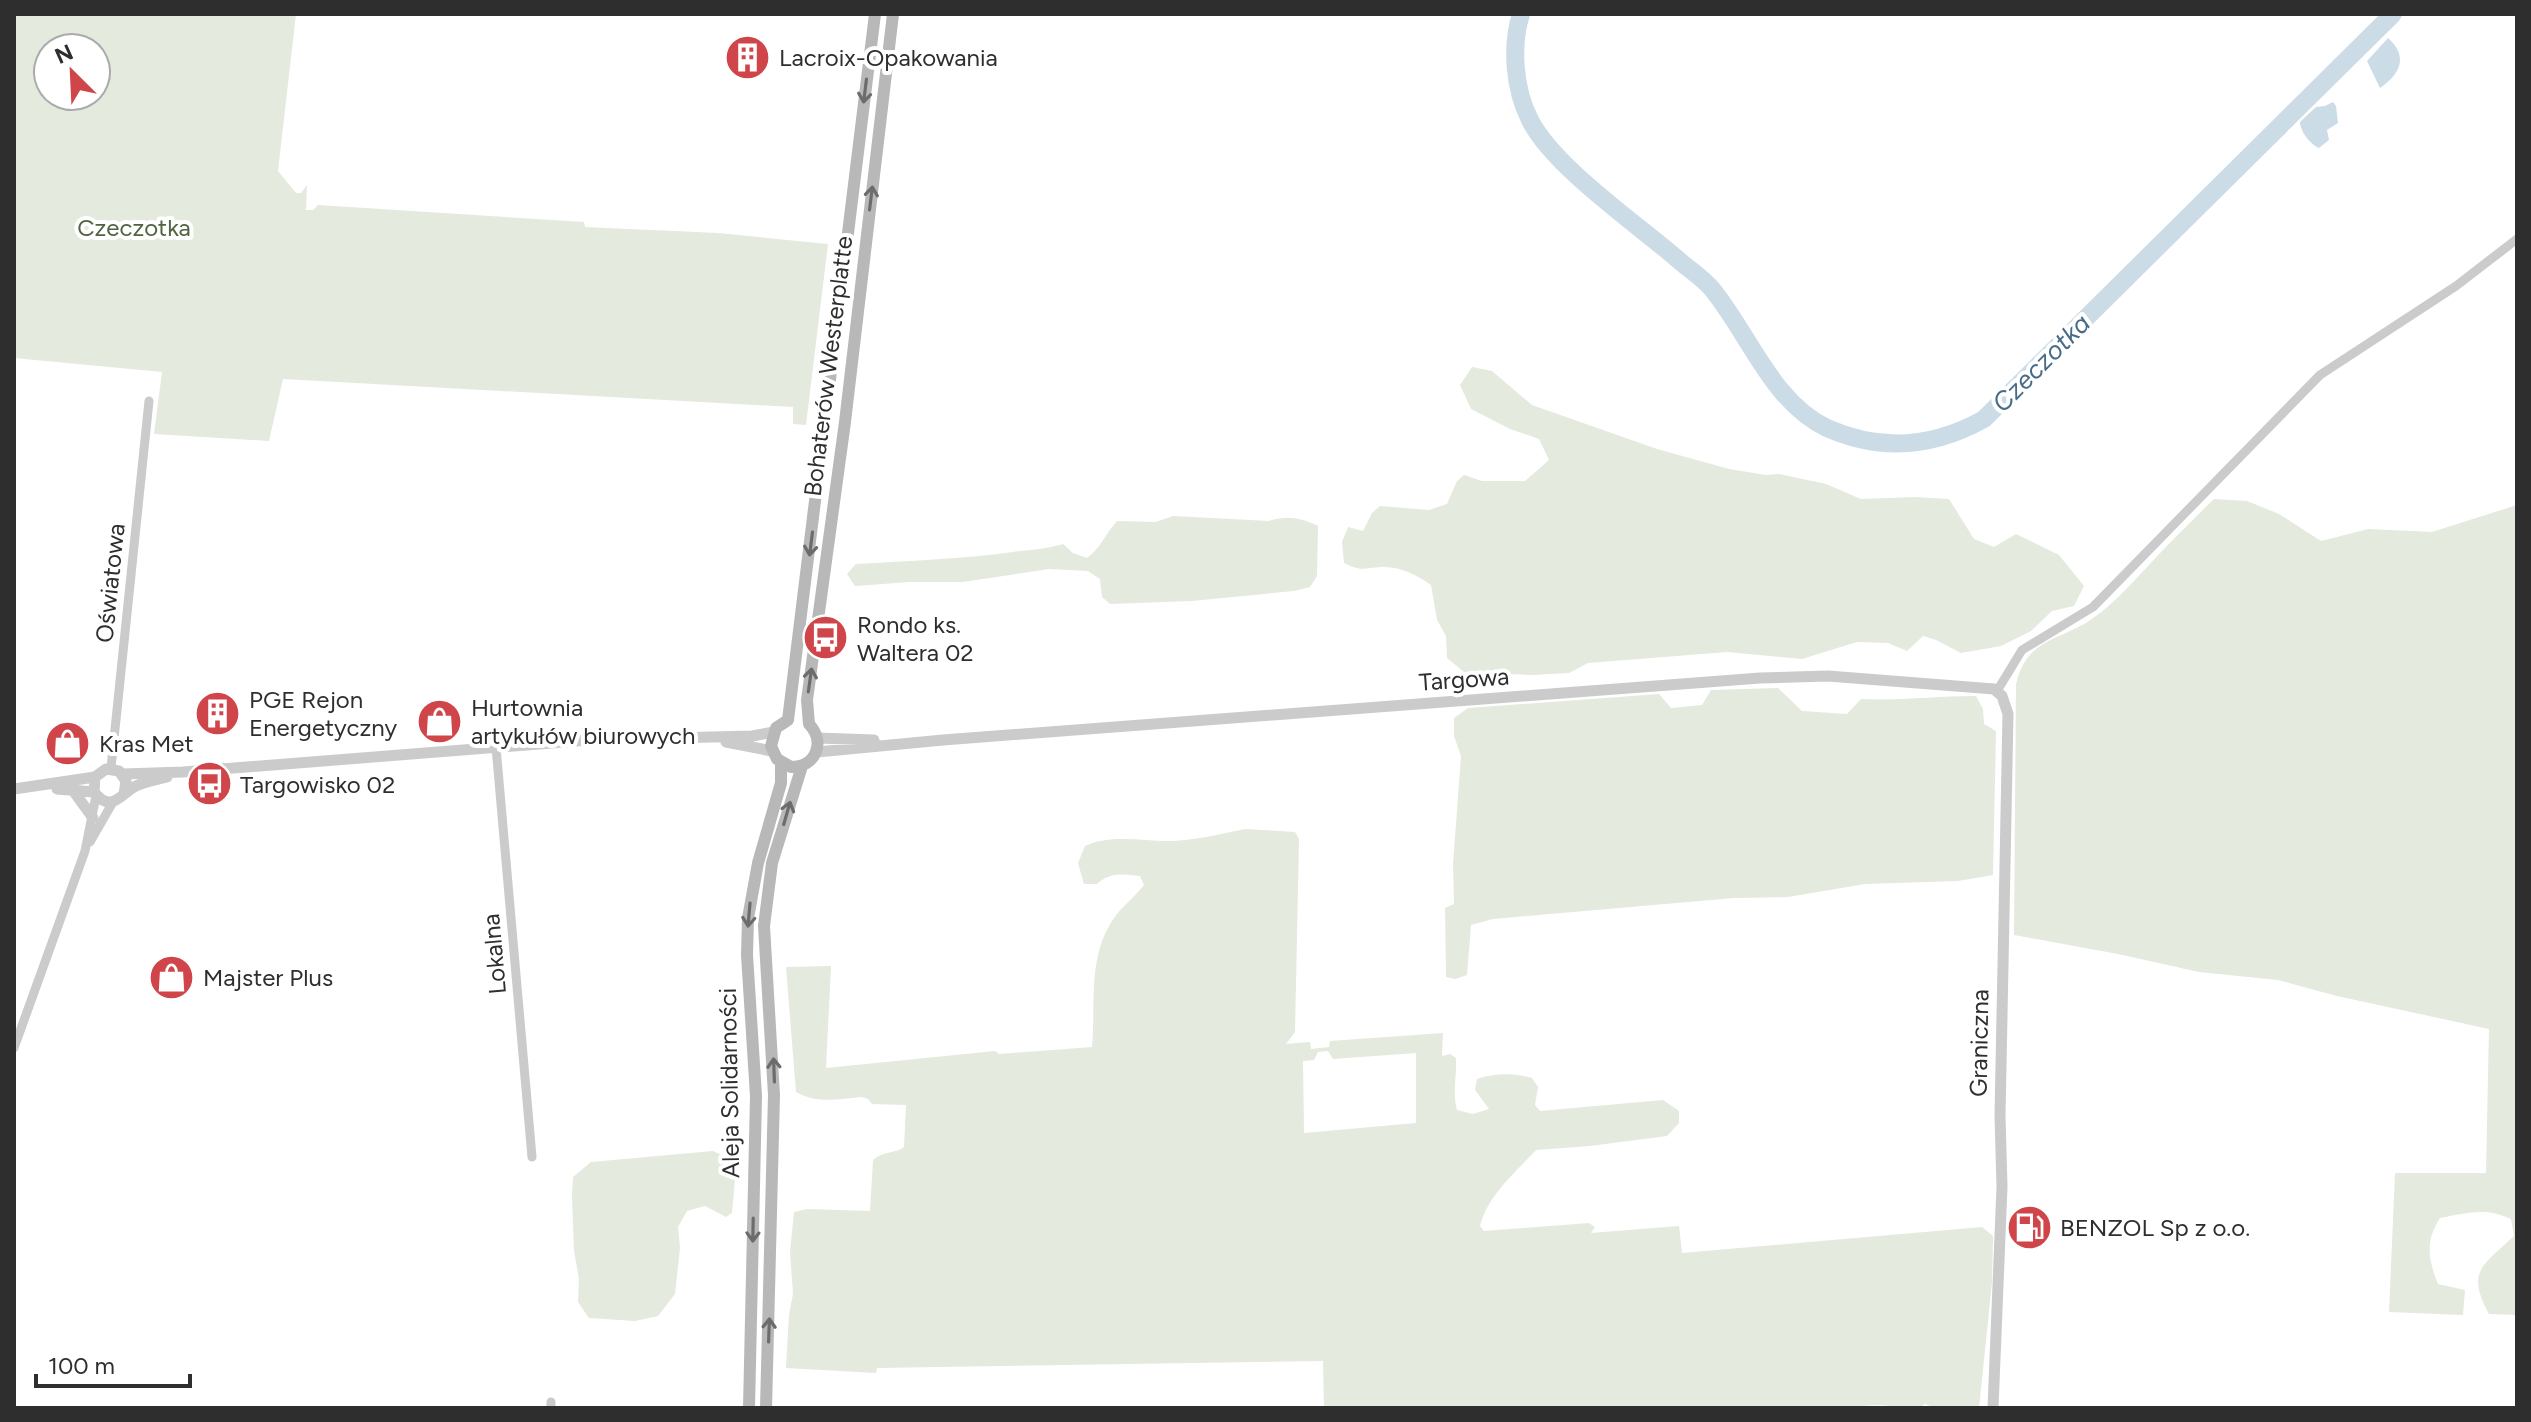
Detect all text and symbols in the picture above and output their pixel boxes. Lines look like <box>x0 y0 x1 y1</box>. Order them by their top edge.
north arrow <box>32 32 112 112</box>
building icon: Lacroix-Opakowania <box>724 33 772 81</box>
text: N <box>51 38 77 70</box>
place label: Lacroix-Opakowania <box>779 43 998 72</box>
one-way arrow <box>858 78 873 104</box>
one-way arrow <box>864 185 879 212</box>
park label: Czeczotka <box>77 213 191 242</box>
street label: Bohaterów Westerplatte <box>798 234 858 498</box>
water label: Czeczotka <box>1985 307 2097 419</box>
street label: Oświatowa <box>89 522 131 644</box>
one-way arrow <box>803 531 818 556</box>
place label: Rondo ks. Waltera 02 <box>857 610 974 667</box>
bus stop icon: Rondo ks. Waltera 02 <box>802 614 850 662</box>
street label: Targowa <box>1418 661 1510 697</box>
one-way arrow <box>802 667 817 694</box>
place label: PGE Rejon Energetyczny <box>249 685 397 742</box>
building icon: PGE Rejon Energetyczny <box>194 689 242 737</box>
place label: Hurtownia artykułów biurowych <box>471 693 695 750</box>
shop icon: Hurtownia artykułów biurowych <box>416 697 464 745</box>
shop icon: Kras Met <box>44 719 92 767</box>
place label: Kras Met <box>99 729 194 758</box>
bus stop icon: Targowisko 02 <box>185 760 233 808</box>
place label: Targowisko 02 <box>240 770 395 799</box>
one-way arrow <box>780 801 795 826</box>
one-way arrow <box>741 901 756 928</box>
street label: Lokalna <box>476 912 512 996</box>
shop icon: Majster Plus <box>148 953 196 1001</box>
place label: Majster Plus <box>203 963 333 992</box>
street label: Aleja Solidarności <box>713 988 745 1178</box>
street label: Graniczna <box>1964 989 1994 1097</box>
one-way arrow <box>766 1057 781 1084</box>
fuel station icon: BENZOL Sp z o.o. <box>2005 1203 2053 1251</box>
place label: BENZOL Sp z o.o. <box>2060 1213 2250 1242</box>
one-way arrow <box>745 1216 760 1243</box>
one-way arrow <box>761 1317 776 1344</box>
scale bar <box>36 1338 190 1388</box>
text: 100 m <box>48 1351 115 1380</box>

